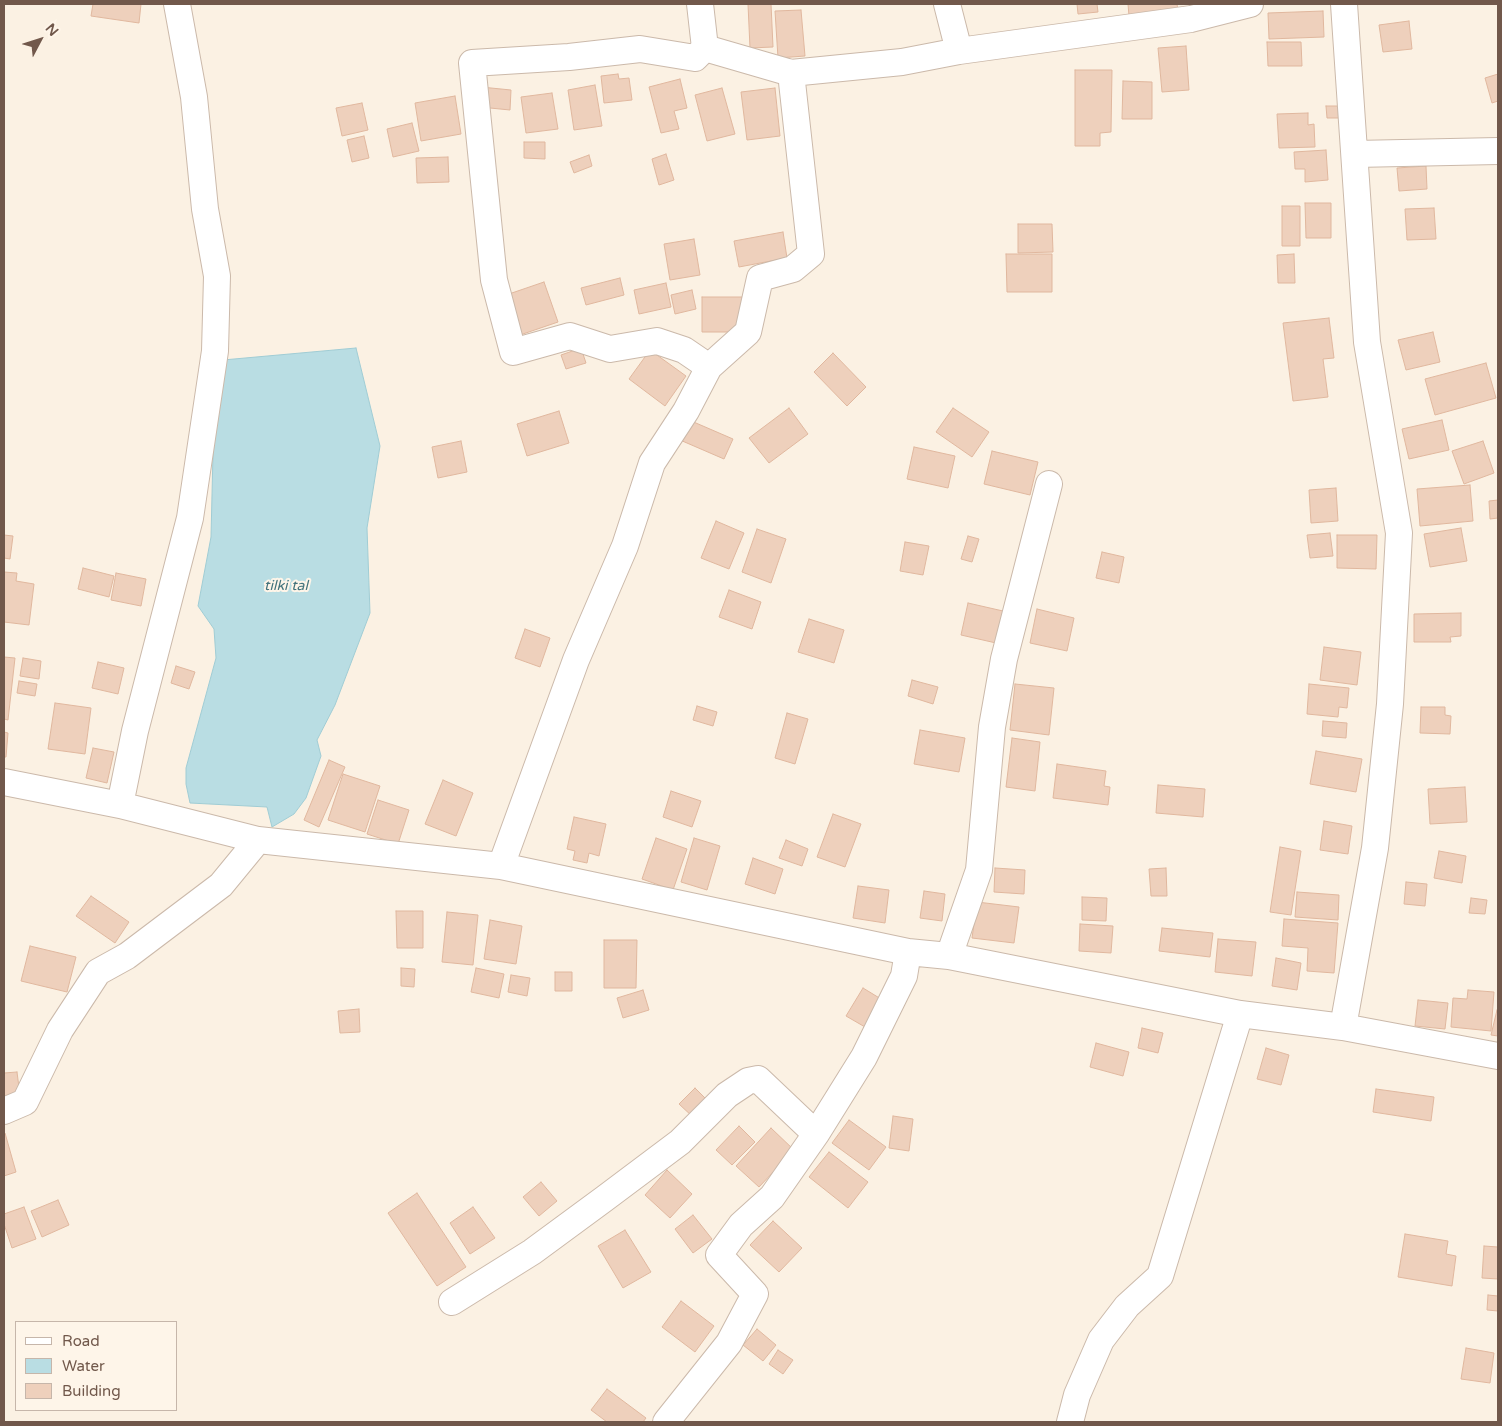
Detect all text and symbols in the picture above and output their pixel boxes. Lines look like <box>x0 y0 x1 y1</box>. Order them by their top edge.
north arrow <box>15 15 65 65</box>
text: N <box>42 20 62 40</box>
water label: tilki tal <box>264 578 308 594</box>
legend <box>15 1321 178 1411</box>
text: Road <box>62 1332 100 1350</box>
text: Water <box>62 1357 105 1375</box>
text: Building <box>62 1382 121 1400</box>

